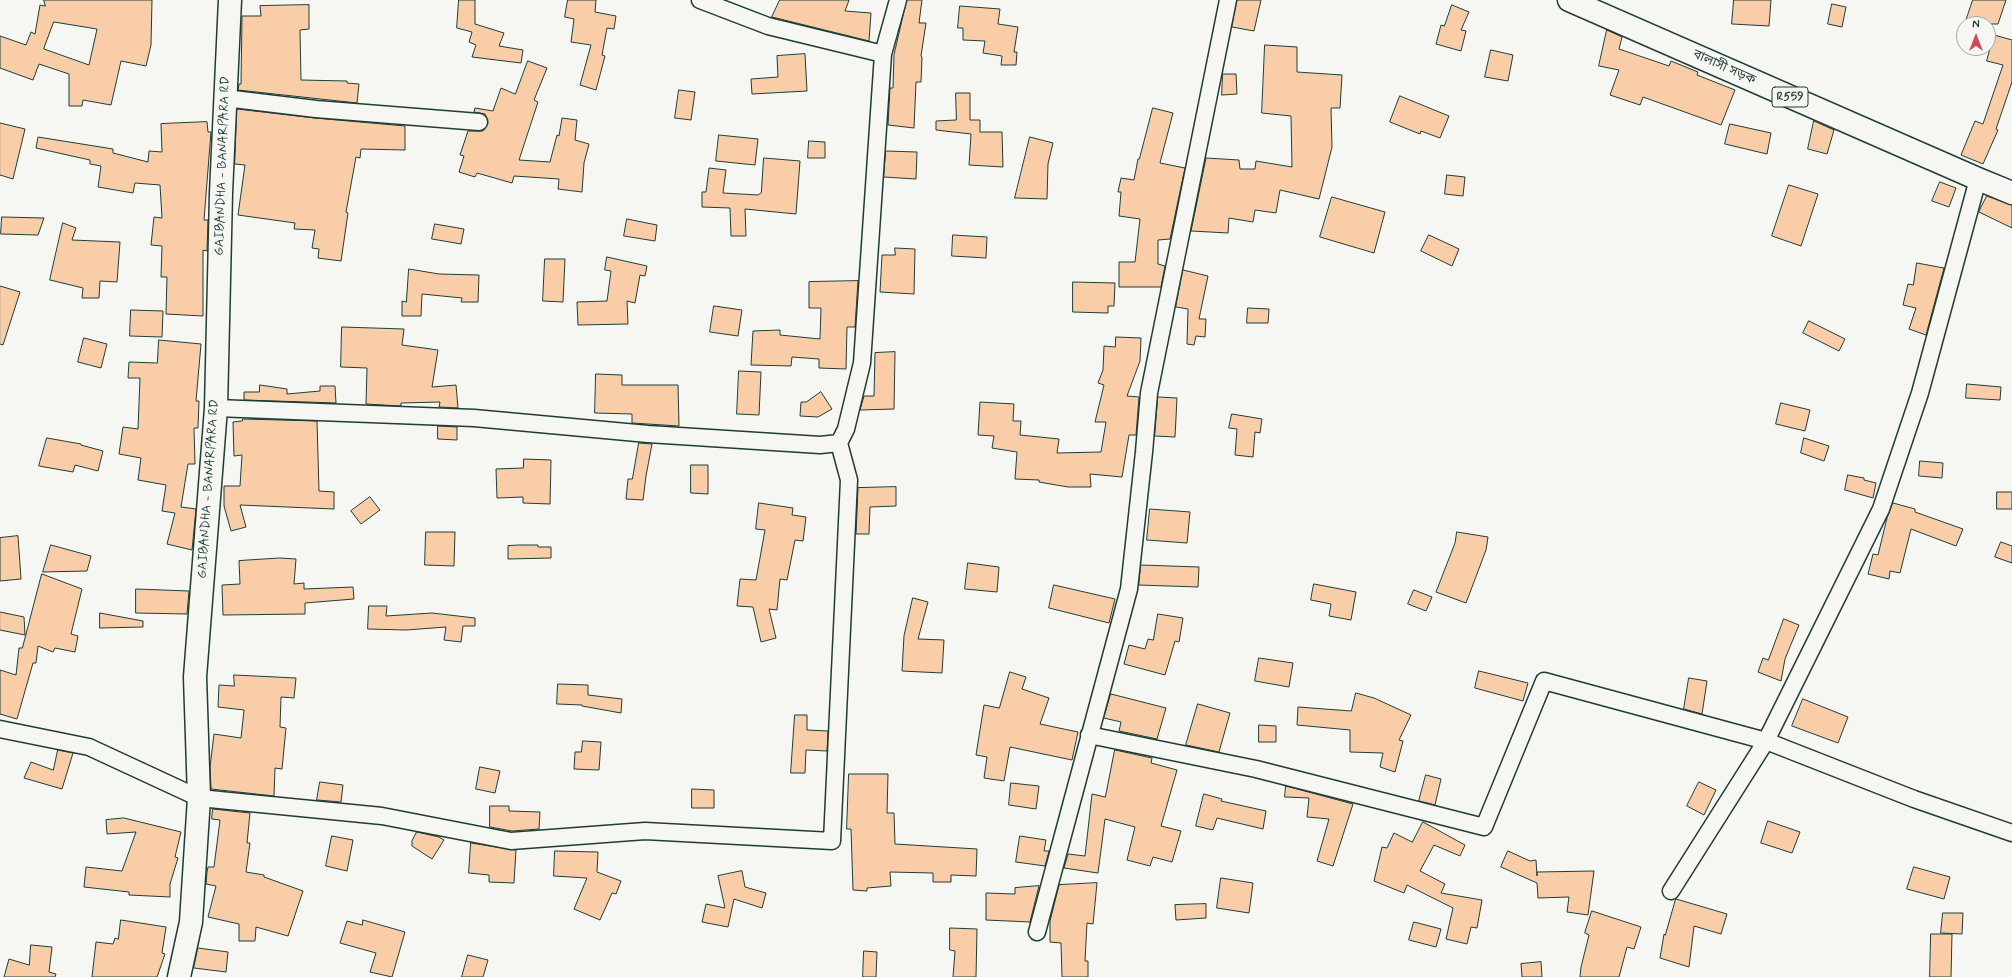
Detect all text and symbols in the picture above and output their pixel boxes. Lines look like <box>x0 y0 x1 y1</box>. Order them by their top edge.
north arrow <box>1956 16 1996 56</box>
text: N <box>1972 18 1980 32</box>
street label: বালাসী সড়ক <box>1690 47 1758 89</box>
street label: GAIBANDHA - BANARPARA RD <box>212 76 234 256</box>
road number: R559 <box>1772 87 1808 107</box>
street label: GAIBANDHA - BANARPARA RD <box>195 399 223 579</box>

